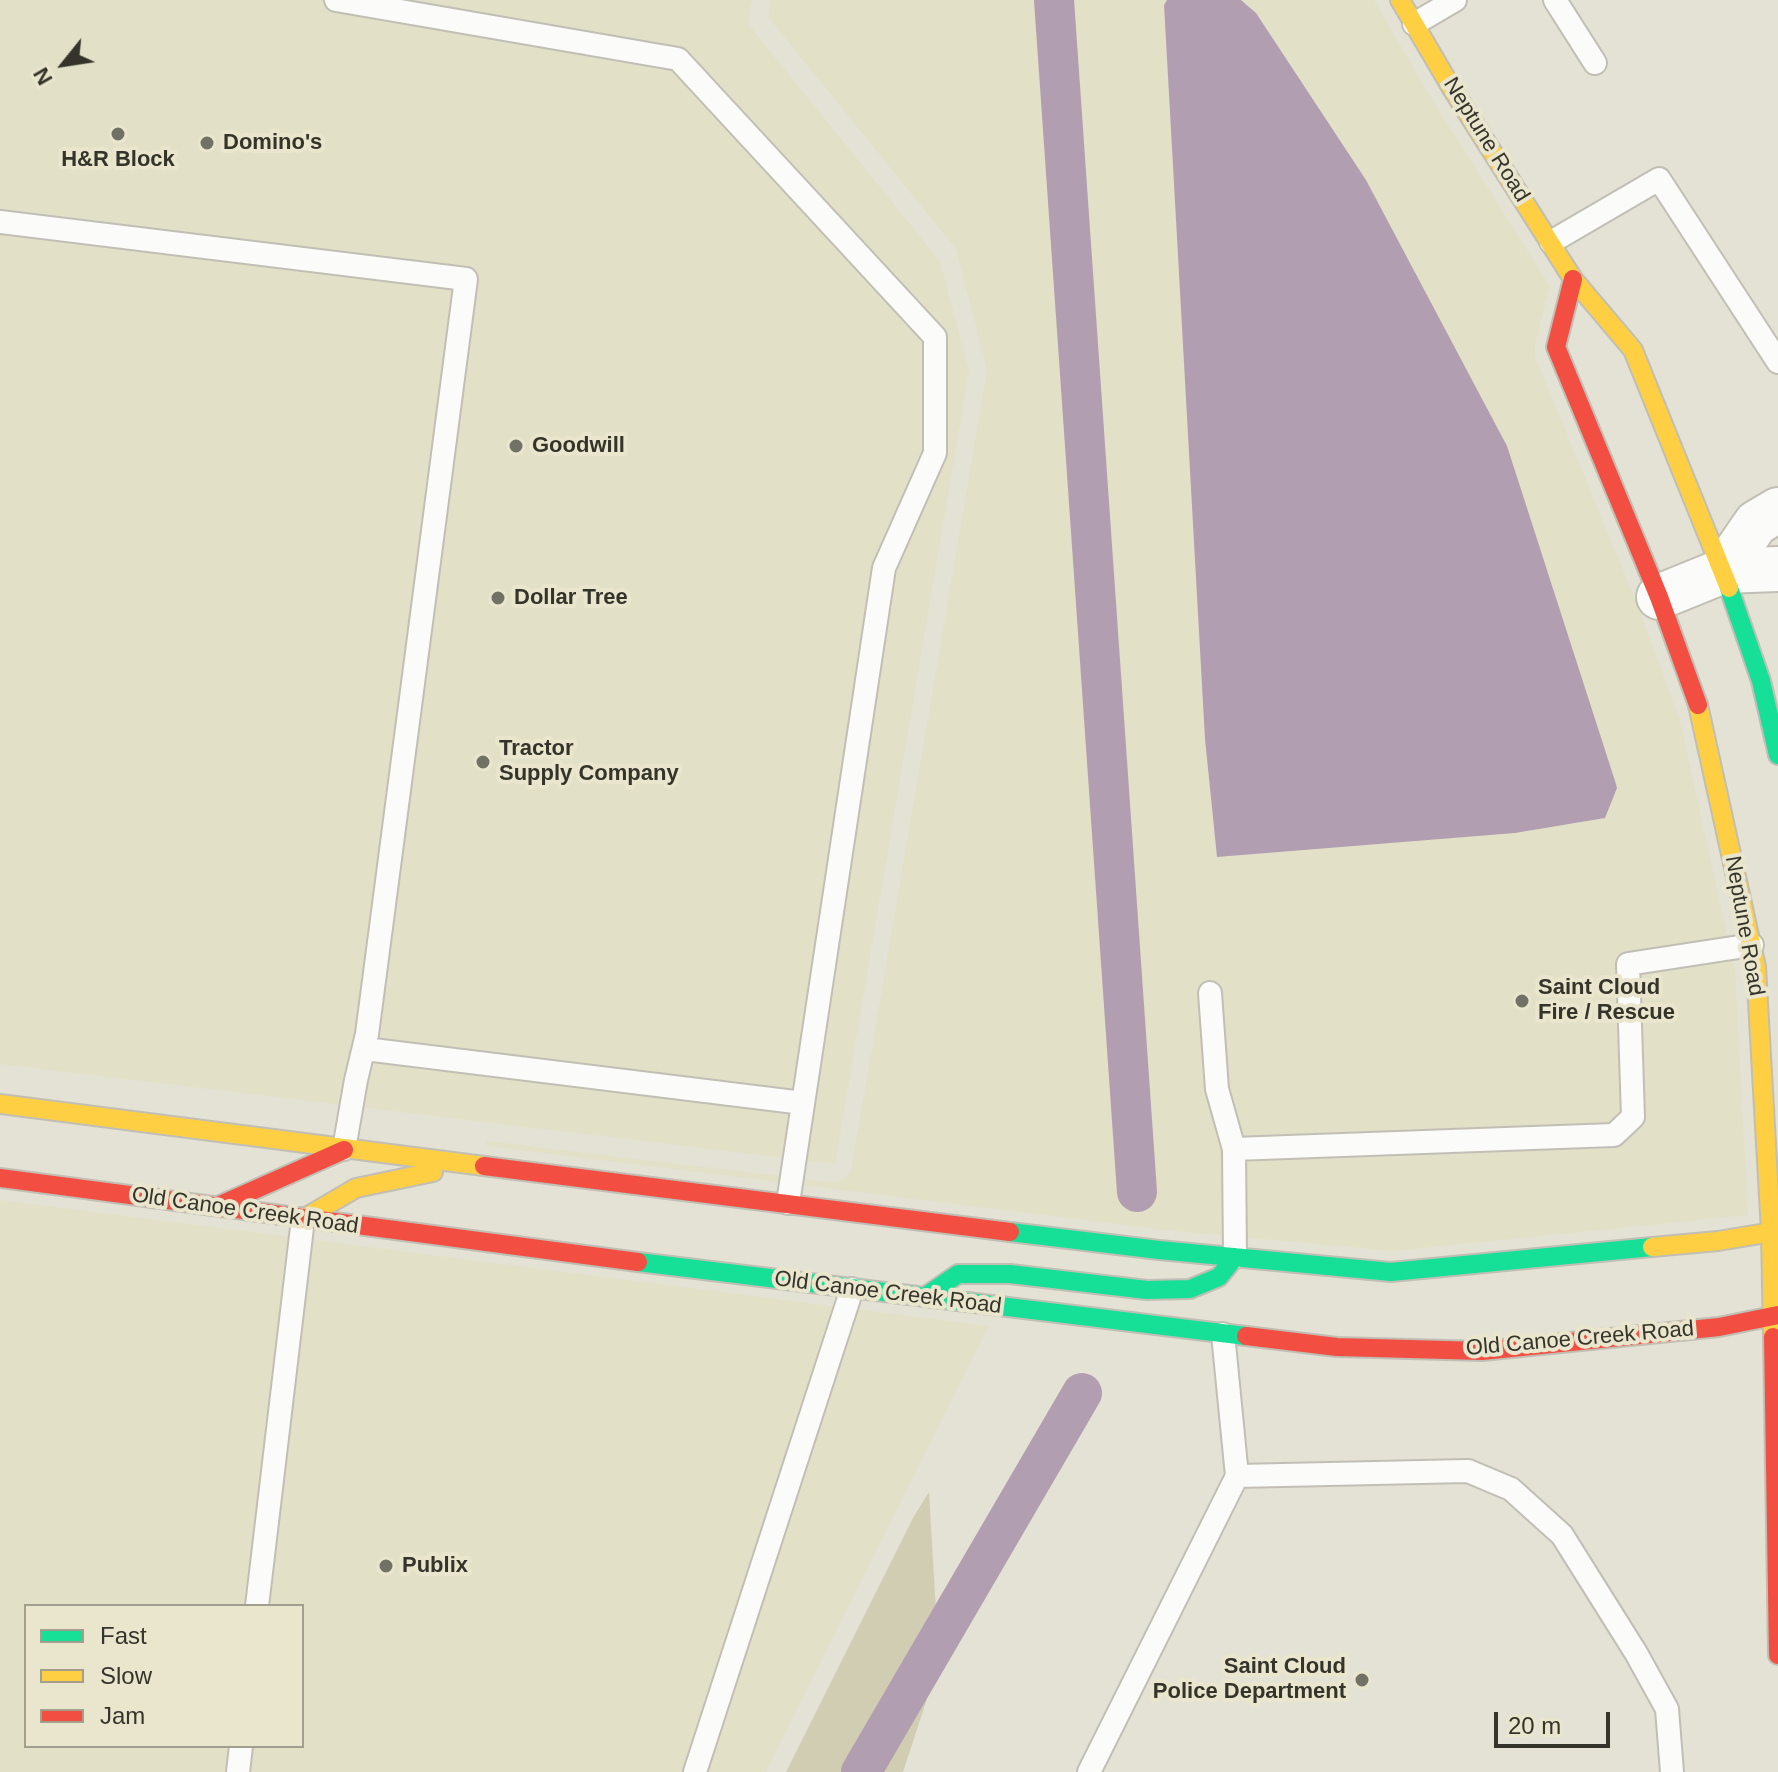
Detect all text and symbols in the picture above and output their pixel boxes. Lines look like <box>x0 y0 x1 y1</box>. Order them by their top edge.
north arrow <box>24 24 104 104</box>
text: N <box>28 63 58 89</box>
street label: Neptune Road <box>1437 73 1535 207</box>
marker: H&R Block <box>109 125 127 143</box>
place label: Domino's <box>223 130 322 156</box>
marker: Domino's <box>198 134 216 152</box>
place label: H&R Block <box>61 147 175 173</box>
place label: Goodwill <box>532 433 625 459</box>
marker: Goodwill <box>507 437 525 455</box>
place label: Dollar Tree <box>514 585 628 611</box>
marker: Dollar Tree <box>489 589 507 607</box>
place label: Tractor Supply Company <box>499 736 679 788</box>
marker: Tractor Supply Company <box>474 753 492 771</box>
street label: Neptune Road <box>1719 854 1769 998</box>
place label: Saint Cloud Fire / Rescue <box>1538 975 1675 1026</box>
marker: Saint Cloud Fire / Rescue <box>1513 992 1531 1010</box>
street label: Old Canoe Creek Road <box>130 1182 360 1240</box>
street label: Old Canoe Creek Road <box>773 1266 1003 1320</box>
street label: Old Canoe Creek Road <box>1465 1316 1695 1362</box>
place label: Publix <box>402 1553 468 1579</box>
marker: Publix <box>377 1557 395 1575</box>
legend <box>24 1604 304 1748</box>
text: Fast <box>100 1622 147 1649</box>
place label: Saint Cloud Police Department <box>1153 1654 1346 1706</box>
text: Slow <box>100 1662 152 1689</box>
marker: Saint Cloud Police Department <box>1353 1671 1371 1689</box>
scale bar <box>1498 1696 1614 1746</box>
text: Jam <box>100 1702 145 1729</box>
text: 20 m <box>1508 1712 1561 1739</box>

